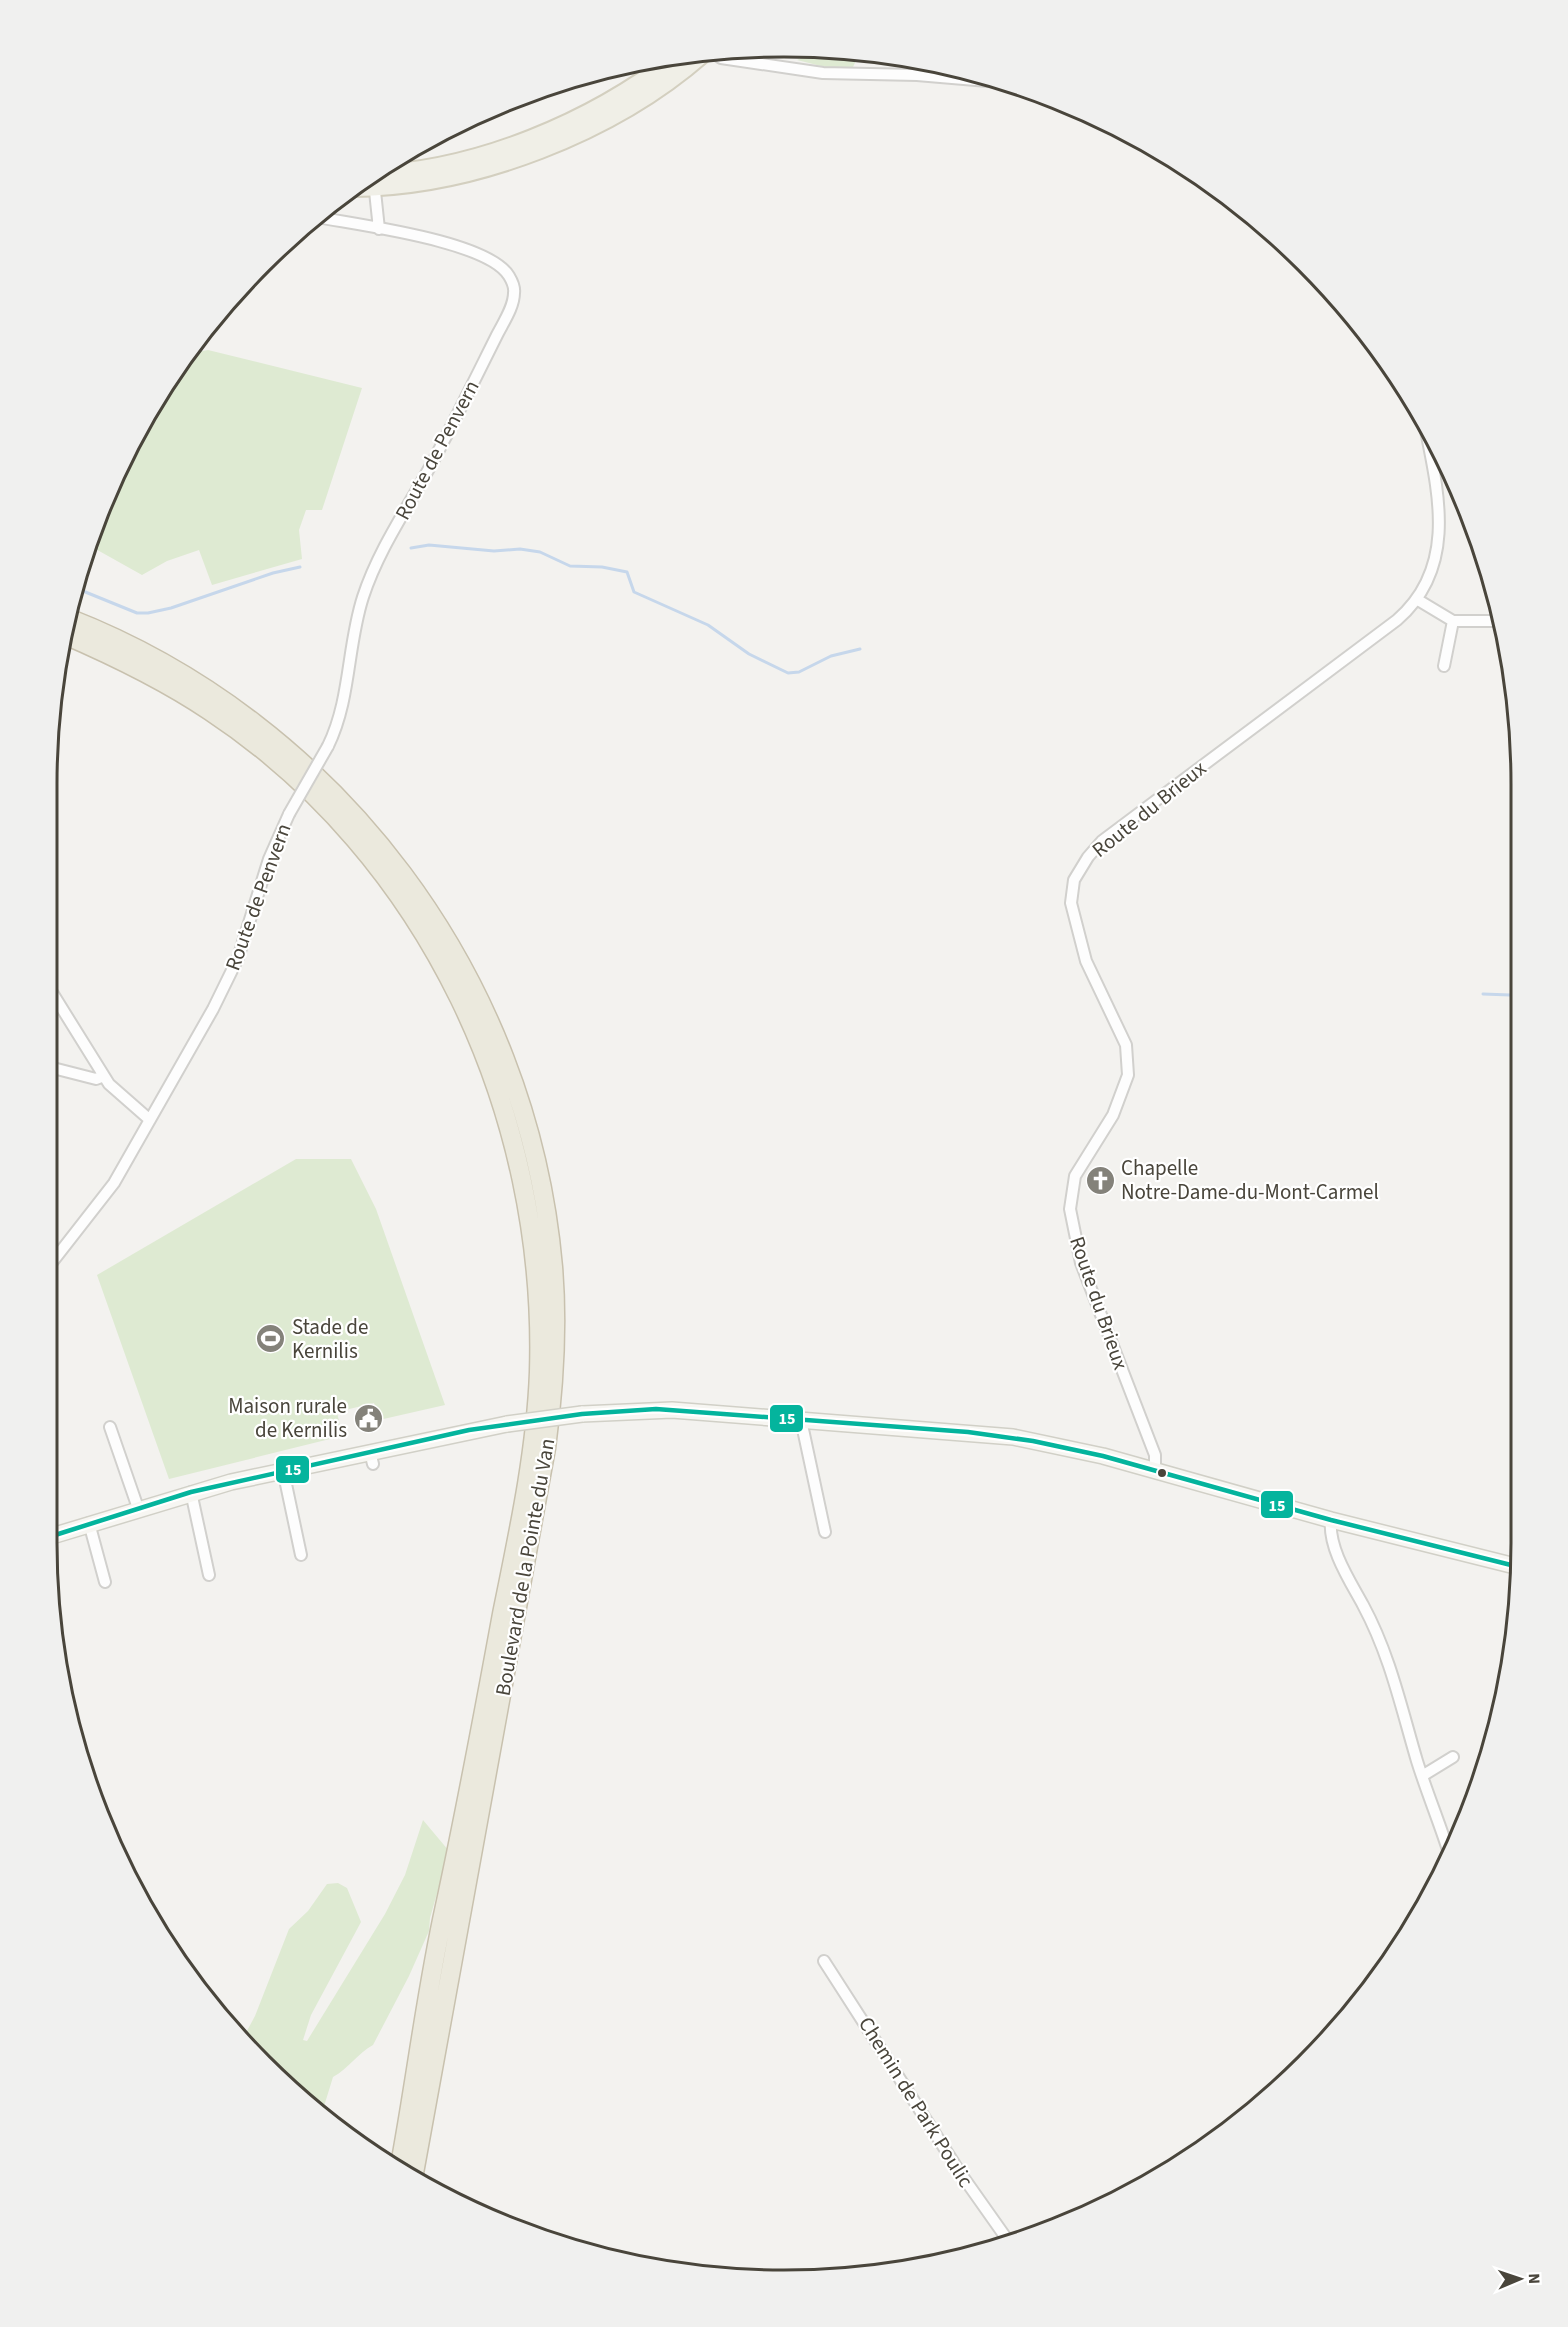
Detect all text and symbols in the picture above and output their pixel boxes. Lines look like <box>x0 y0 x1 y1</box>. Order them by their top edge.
street label: Route de Penvern <box>388 375 486 525</box>
street label: Route du Brieux <box>1085 753 1213 864</box>
street label: Route de Penvern <box>217 819 299 975</box>
place label: Chapelle Notre-Dame-du-Mont-Carmel <box>1121 1153 1379 1207</box>
church icon: Chapelle Notre-Dame-du-Mont-Carmel <box>1084 1164 1116 1196</box>
street label: Route du Brieux <box>1062 1232 1136 1374</box>
place label: Stade de Kernilis <box>292 1312 368 1366</box>
sports icon: Stade de Kernilis <box>255 1323 287 1355</box>
place label: Maison rurale de Kernilis <box>228 1391 347 1445</box>
public building icon: Maison rurale de Kernilis <box>352 1402 384 1434</box>
line badge: 15 <box>769 1404 804 1433</box>
text: 15 <box>779 1408 795 1430</box>
street label: Boulevard de la Pointe du Van <box>488 1436 562 1698</box>
line badge: 15 <box>275 1455 310 1484</box>
text: 15 <box>285 1459 301 1481</box>
unlabelled marker <box>1156 1467 1168 1479</box>
line badge: 15 <box>1260 1490 1294 1519</box>
text: 15 <box>1269 1495 1285 1517</box>
street label: Chemin de Park Poulic <box>851 2011 981 2193</box>
north arrow <box>1490 2249 1550 2309</box>
text: N <box>1523 2273 1545 2284</box>

